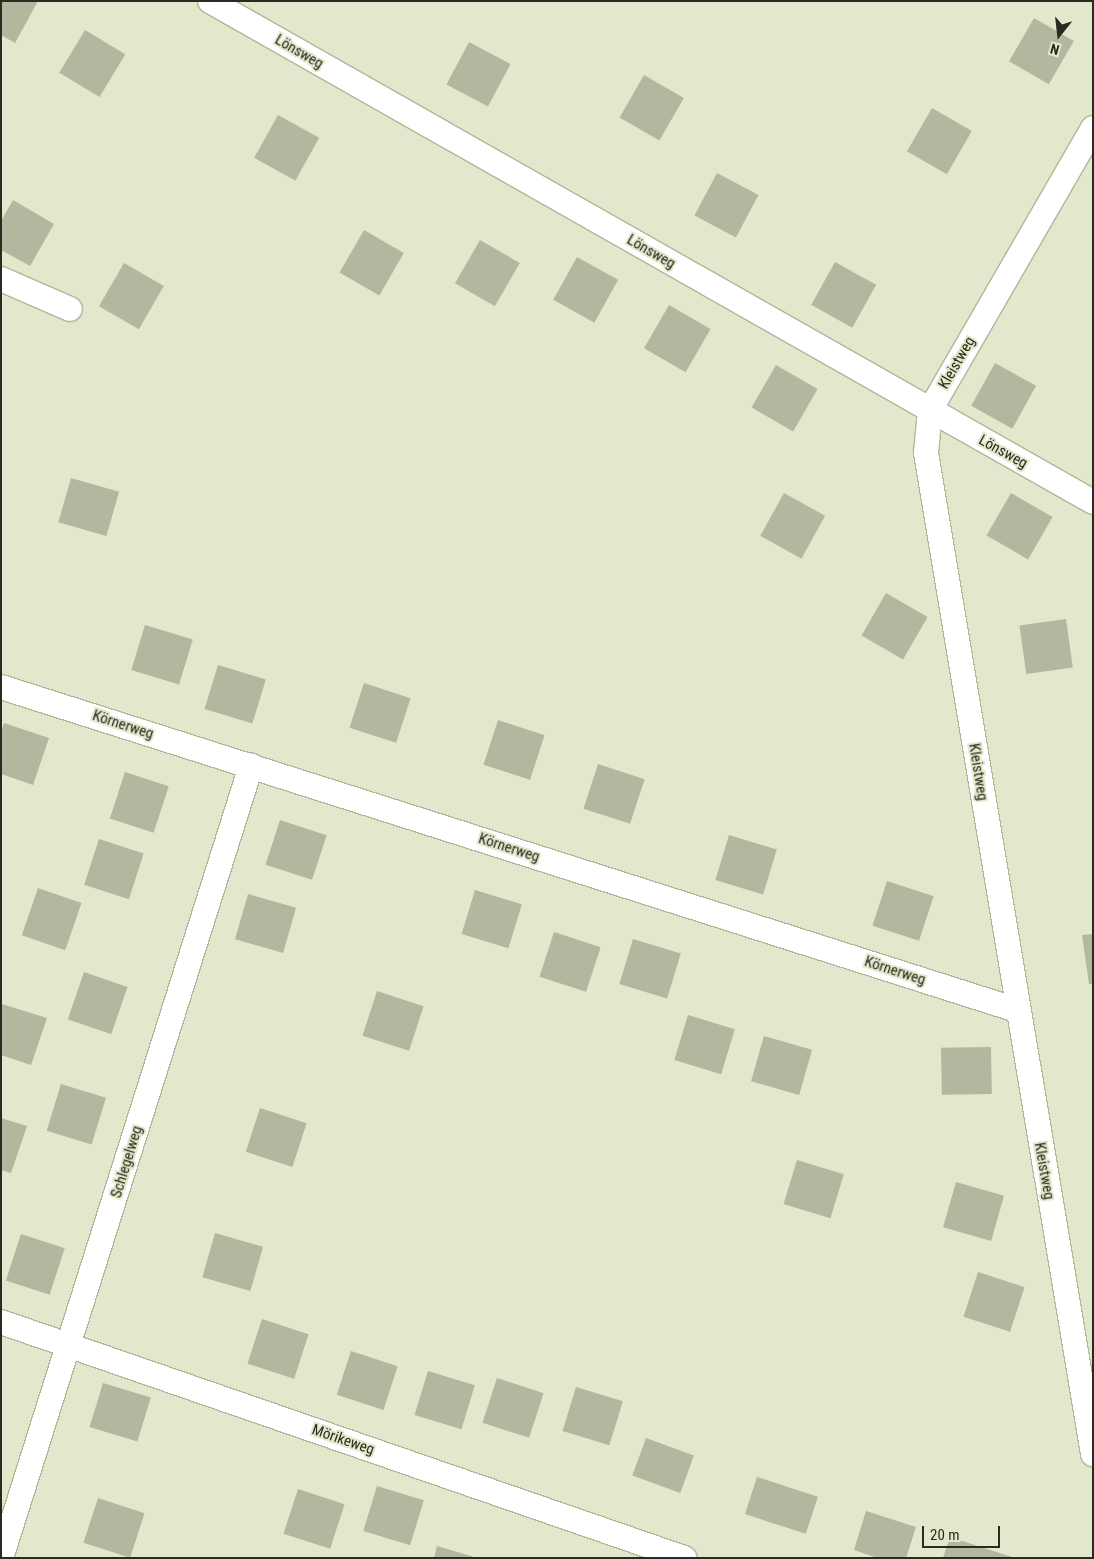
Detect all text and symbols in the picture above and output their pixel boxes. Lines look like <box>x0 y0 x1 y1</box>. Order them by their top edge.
north arrow <box>1034 10 1084 60</box>
street label: Lönsweg <box>272 31 326 73</box>
text: N <box>1049 41 1061 58</box>
street label: Lönsweg <box>624 231 678 273</box>
street label: Kleistweg <box>935 334 979 392</box>
street label: Lönsweg <box>975 431 1031 473</box>
street label: Körnerweg <box>90 707 156 743</box>
street label: Kleistweg <box>965 742 991 802</box>
street label: Körnerweg <box>476 830 542 866</box>
street label: Körnerweg <box>862 953 928 989</box>
street label: Schlegelweg <box>108 1124 146 1200</box>
street label: Kleistweg <box>1030 1141 1058 1201</box>
street label: Mörikeweg <box>309 1421 377 1459</box>
scale bar <box>924 1516 1002 1548</box>
text: 20 m <box>930 1526 960 1544</box>

